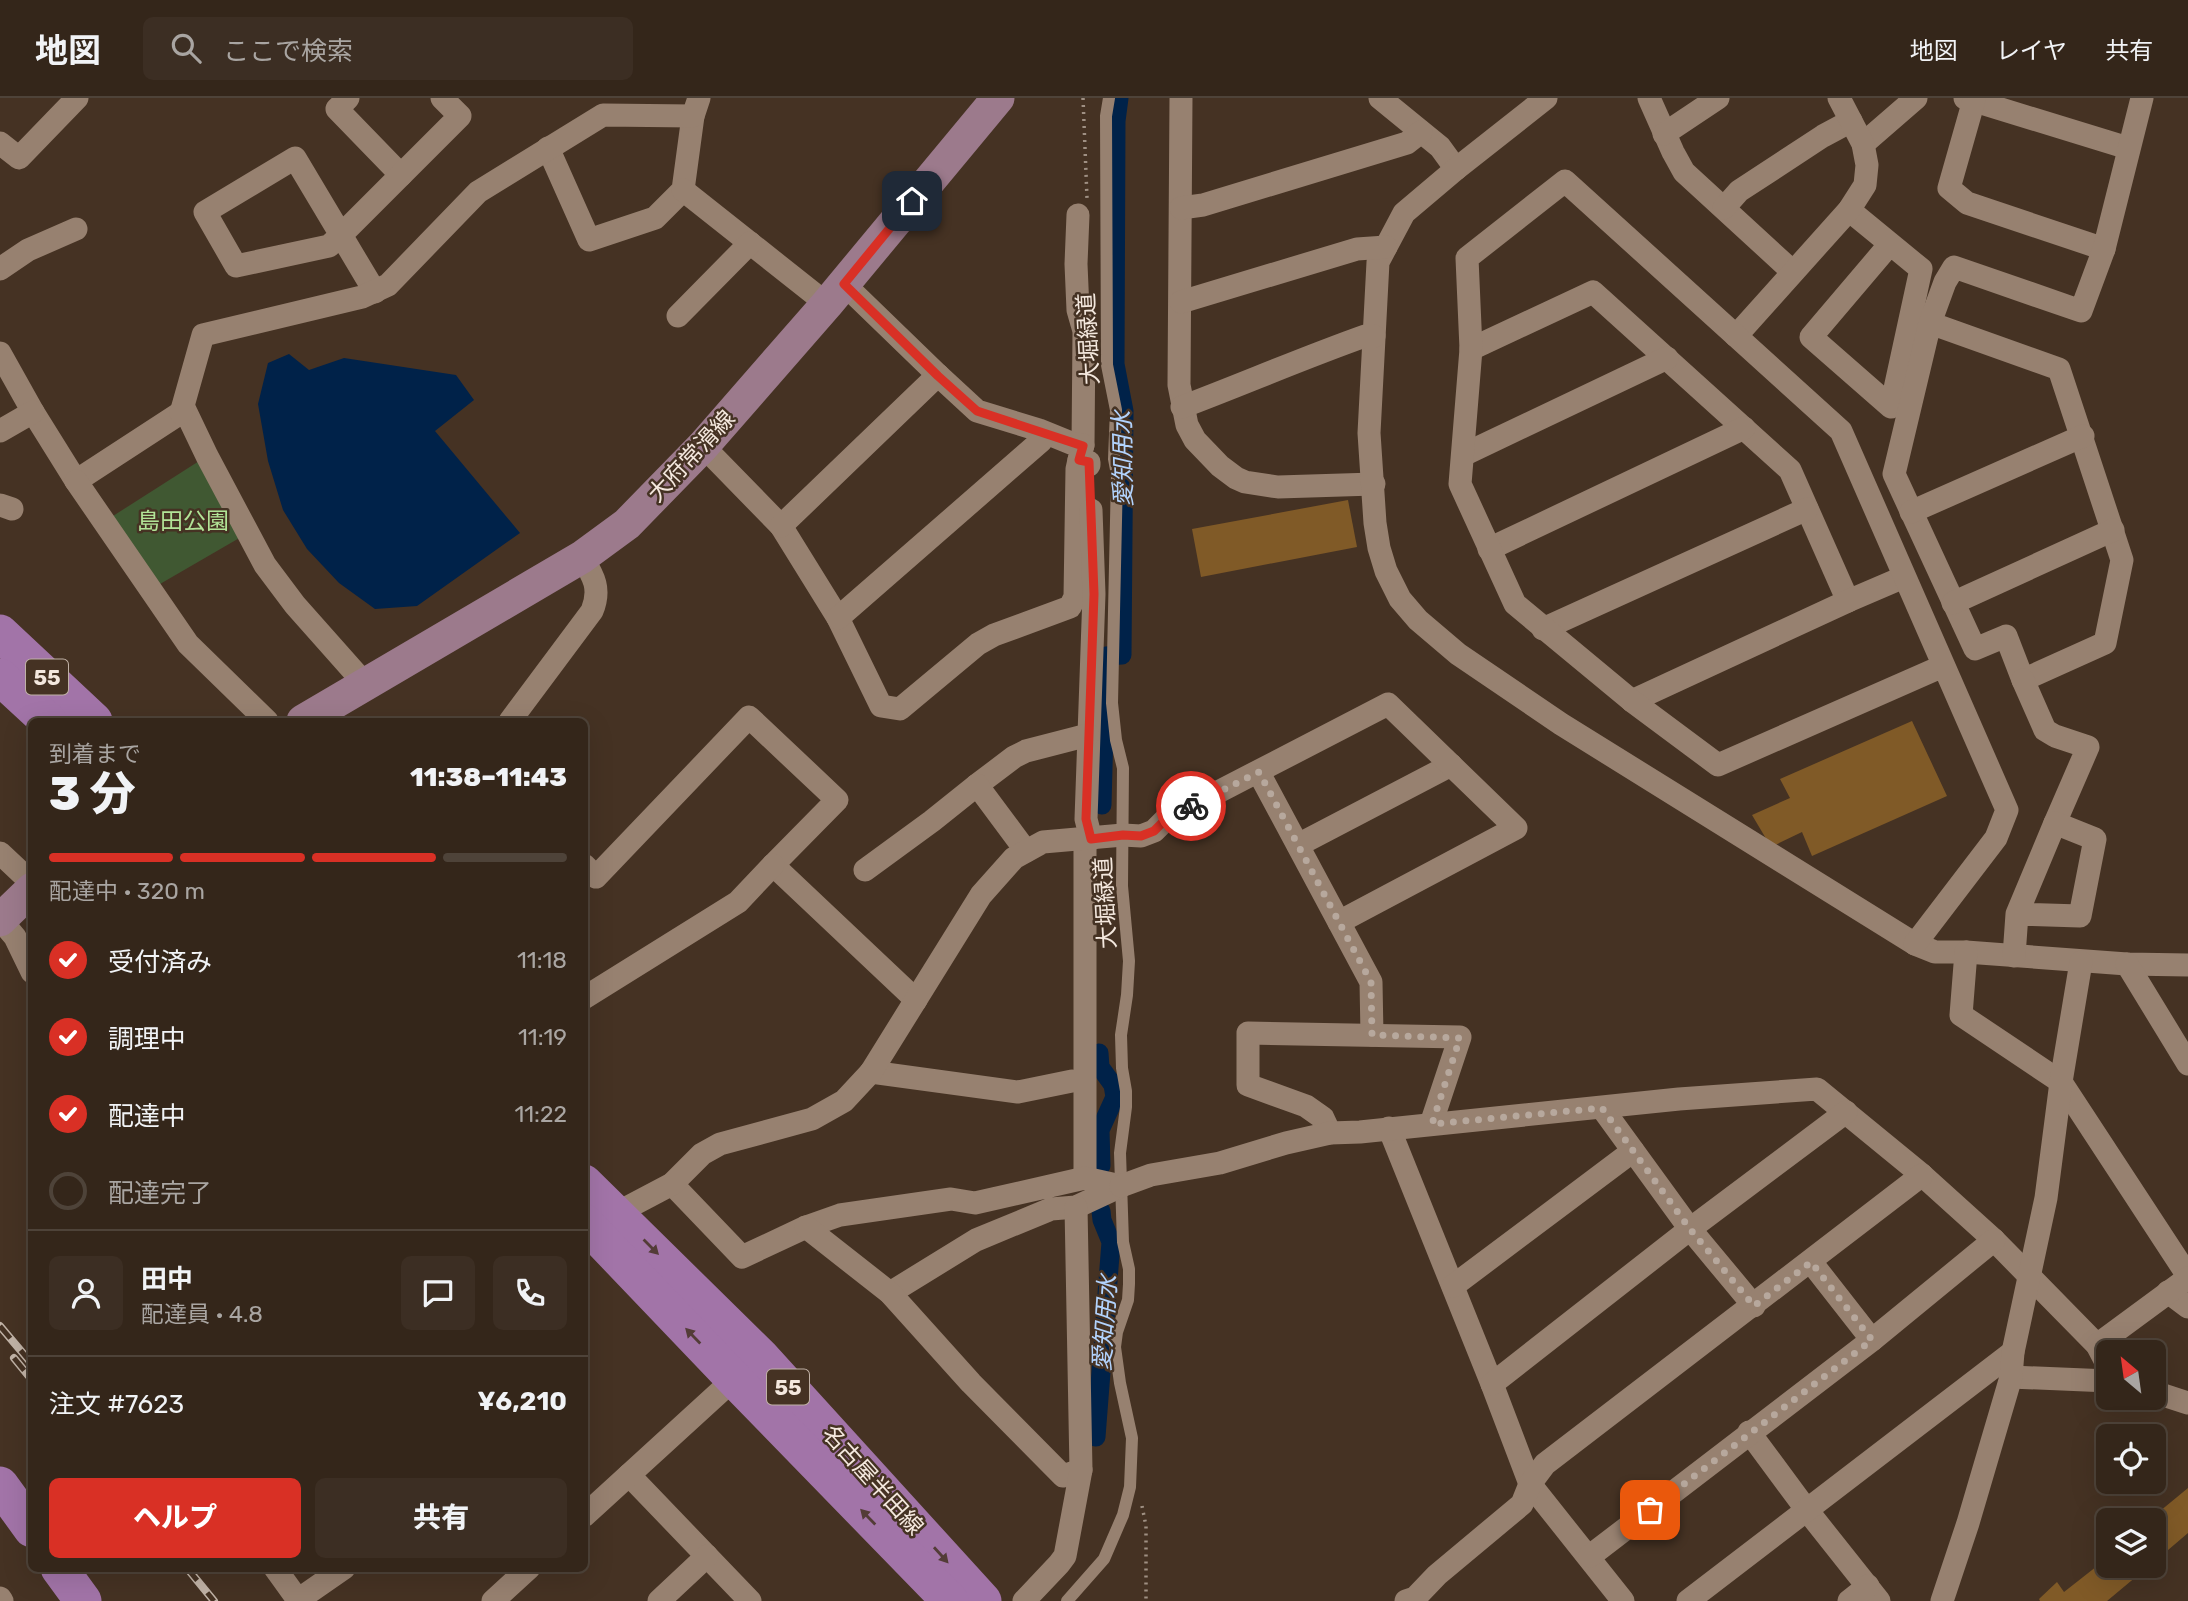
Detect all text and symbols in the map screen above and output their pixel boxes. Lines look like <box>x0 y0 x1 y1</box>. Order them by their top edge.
search box <box>143 17 633 80</box>
icon: search <box>167 29 205 67</box>
text: 地図 <box>35 31 101 70</box>
text: ここで検索 <box>223 36 353 67</box>
text: 地図 <box>1910 37 1958 65</box>
text: レイヤ <box>1996 37 2067 65</box>
text: 共有 <box>2105 37 2153 65</box>
pin <box>882 171 942 231</box>
icon: home <box>893 182 931 220</box>
street label: 大堀緑道 <box>1072 292 1104 386</box>
street label: 大府常滑線 <box>642 404 740 508</box>
water label: 愛知用水 <box>1108 408 1138 507</box>
park label: 島田公園 <box>137 507 229 535</box>
road number: 55 <box>26 660 68 694</box>
text: 到着まで <box>49 740 141 768</box>
text: 11:38–11:43 <box>410 762 567 793</box>
text: 3 分 <box>49 767 136 822</box>
courier <box>1156 771 1226 841</box>
icon: bike <box>1172 787 1210 825</box>
street label: 大堀緑道 <box>1089 856 1121 950</box>
text: 配達中 · 320 m <box>49 877 205 905</box>
icon: check <box>49 941 87 979</box>
text: 11:18 <box>517 946 567 974</box>
text: 受付済み <box>108 947 212 978</box>
icon: check <box>49 1018 87 1056</box>
text: 11:19 <box>518 1023 567 1051</box>
text: 調理中 <box>108 1024 186 1055</box>
icon: check <box>49 1095 87 1133</box>
text: 11:22 <box>514 1100 567 1128</box>
text: 配達中 <box>108 1101 186 1132</box>
text: 配達完了 <box>108 1178 212 1209</box>
one-way arrow <box>642 1239 659 1255</box>
button: person <box>49 1256 123 1330</box>
button: chat <box>401 1256 475 1330</box>
button: phone <box>493 1256 567 1330</box>
text: 田中 <box>141 1264 193 1295</box>
water label: 愛知用水 <box>1088 1271 1123 1372</box>
text: 配達員 · 4.8 <box>141 1300 263 1328</box>
one-way arrow <box>685 1328 701 1345</box>
north arrow <box>2096 1340 2166 1410</box>
map controls <box>2096 1340 2166 1578</box>
road number: 55 <box>767 1370 809 1404</box>
text: ¥6,210 <box>477 1386 567 1417</box>
text: 注文 #7623 <box>49 1389 184 1420</box>
street label: 名古屋半田線 <box>816 1419 930 1541</box>
button: locate <box>2096 1424 2166 1494</box>
button: ヘルプ <box>49 1478 301 1558</box>
button: 共有 <box>315 1478 567 1558</box>
pin <box>1620 1480 1680 1540</box>
icon: bag <box>1631 1491 1669 1529</box>
button: layers <box>2096 1508 2166 1578</box>
one-way arrow <box>861 1509 877 1526</box>
one-way arrow <box>933 1547 949 1564</box>

